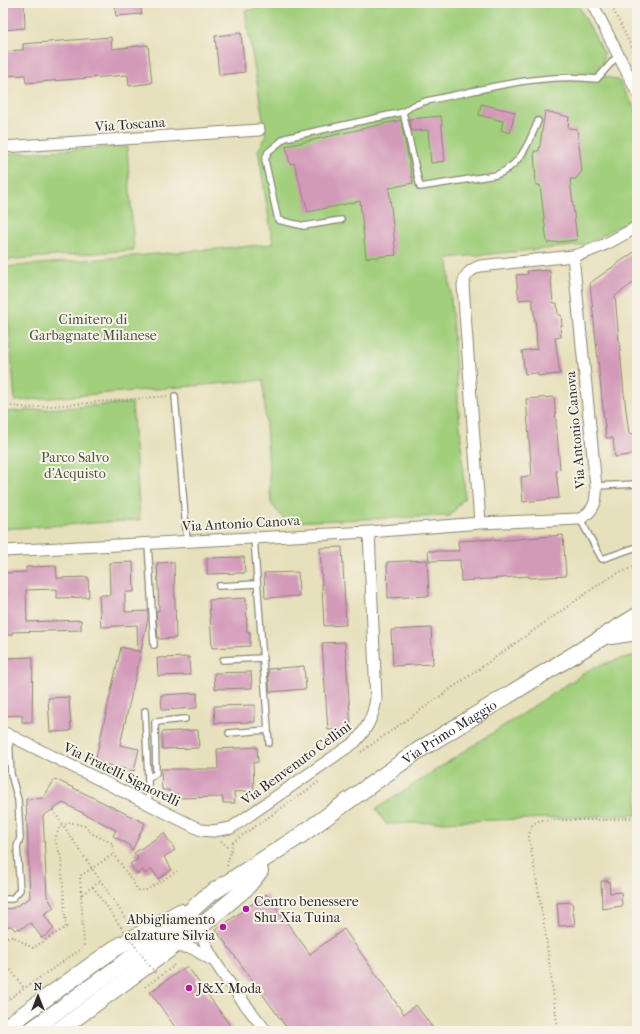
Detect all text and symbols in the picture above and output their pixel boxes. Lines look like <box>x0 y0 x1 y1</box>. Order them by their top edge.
street label: Via Toscana <box>93 114 166 136</box>
park label: Cimitero di Garbagnate Milanese <box>29 311 157 344</box>
street label: Via Antonio Canova <box>562 370 589 491</box>
park label: Parco Salvo d'Acquisto <box>41 449 109 482</box>
street label: Via Antonio Canova <box>181 512 301 535</box>
street label: Via Primo Maggio <box>398 696 500 769</box>
street label: Via Benvenuto Cellini <box>237 718 355 810</box>
street label: Via Fratelli Signorelli <box>60 738 183 810</box>
place label: Centro benessere Shu Xia Tuina <box>254 893 359 926</box>
marker: Centro benessere Shu Xia Tuina <box>241 904 251 914</box>
place label: Abbigliamento calzature Silvia <box>124 911 216 944</box>
marker: Abbigliamento calzature Silvia <box>218 922 228 932</box>
north arrow <box>18 976 58 1016</box>
text: N <box>34 980 43 993</box>
place label: J&X Moda <box>196 980 262 997</box>
marker: J&X Moda <box>184 983 194 993</box>

